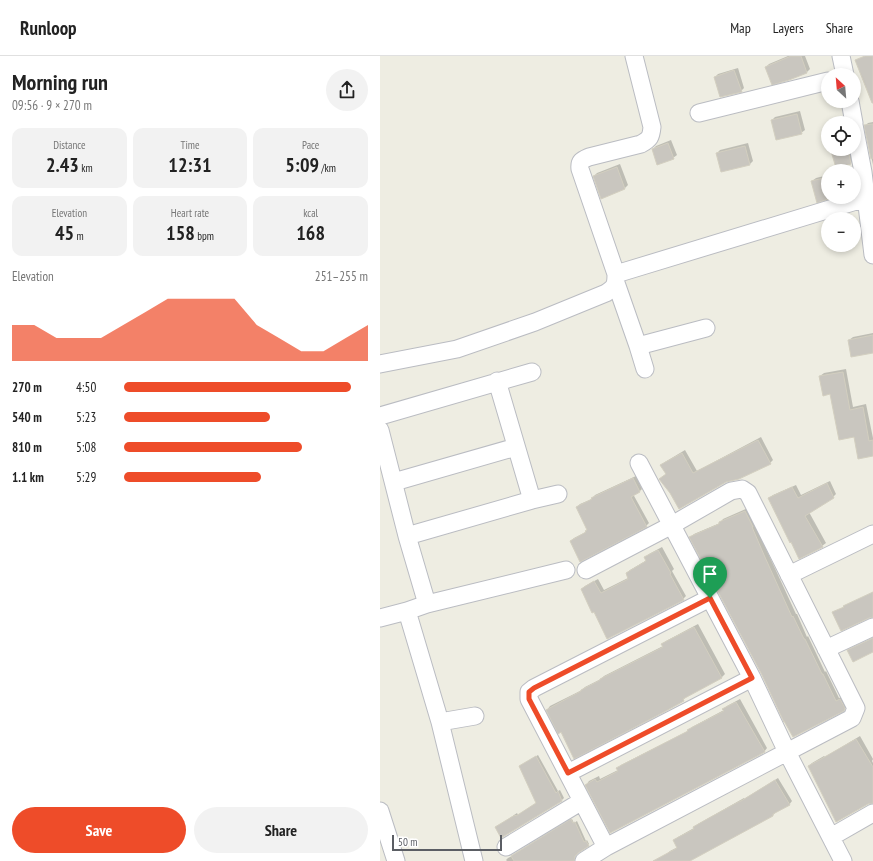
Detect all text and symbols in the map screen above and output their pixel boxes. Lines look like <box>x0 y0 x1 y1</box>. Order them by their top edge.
text: Runloop <box>20 16 77 40</box>
text: Map <box>730 19 751 37</box>
text: Layers <box>773 19 804 37</box>
text: Share <box>826 19 853 37</box>
text: Morning run <box>12 68 108 96</box>
north arrow <box>821 68 861 108</box>
map controls <box>821 68 861 252</box>
button: share <box>326 69 368 111</box>
text: 09:56 · 9 × 270 m <box>12 97 92 114</box>
button: locate <box>821 116 861 156</box>
text: Distance <box>53 138 86 152</box>
text: Time <box>180 138 200 152</box>
text: Pace <box>302 138 319 152</box>
text: 2.43 <box>46 152 79 178</box>
text: 12:31 <box>168 152 212 178</box>
text: 5:09 <box>285 152 319 178</box>
text: km <box>79 161 93 175</box>
text: /km <box>319 161 336 175</box>
button: + <box>821 164 861 204</box>
text: Elevation <box>52 206 87 220</box>
text: Heart rate <box>171 206 209 220</box>
text: kcal <box>303 206 318 220</box>
button: − <box>821 212 861 252</box>
text: 45 <box>55 220 74 246</box>
text: 158 <box>166 220 195 246</box>
text: 168 <box>296 220 325 246</box>
text: m <box>74 229 84 243</box>
text: bpm <box>195 229 214 243</box>
text: Elevation <box>12 268 54 285</box>
text: 251–255 m <box>315 268 368 285</box>
text: 270 m <box>12 379 42 396</box>
text: 4:50 <box>76 379 96 396</box>
text: 540 m <box>12 409 42 426</box>
text: 5:23 <box>76 409 96 426</box>
text: 810 m <box>12 439 42 456</box>
text: 5:08 <box>76 439 96 456</box>
text: 1.1 km <box>12 469 44 486</box>
text: 5:29 <box>76 469 96 486</box>
pin <box>693 557 727 598</box>
icon: arrive <box>699 563 721 585</box>
button: Save <box>12 807 186 853</box>
button: Share <box>194 807 368 853</box>
scale bar <box>392 833 502 852</box>
text: 50 m <box>398 835 417 849</box>

